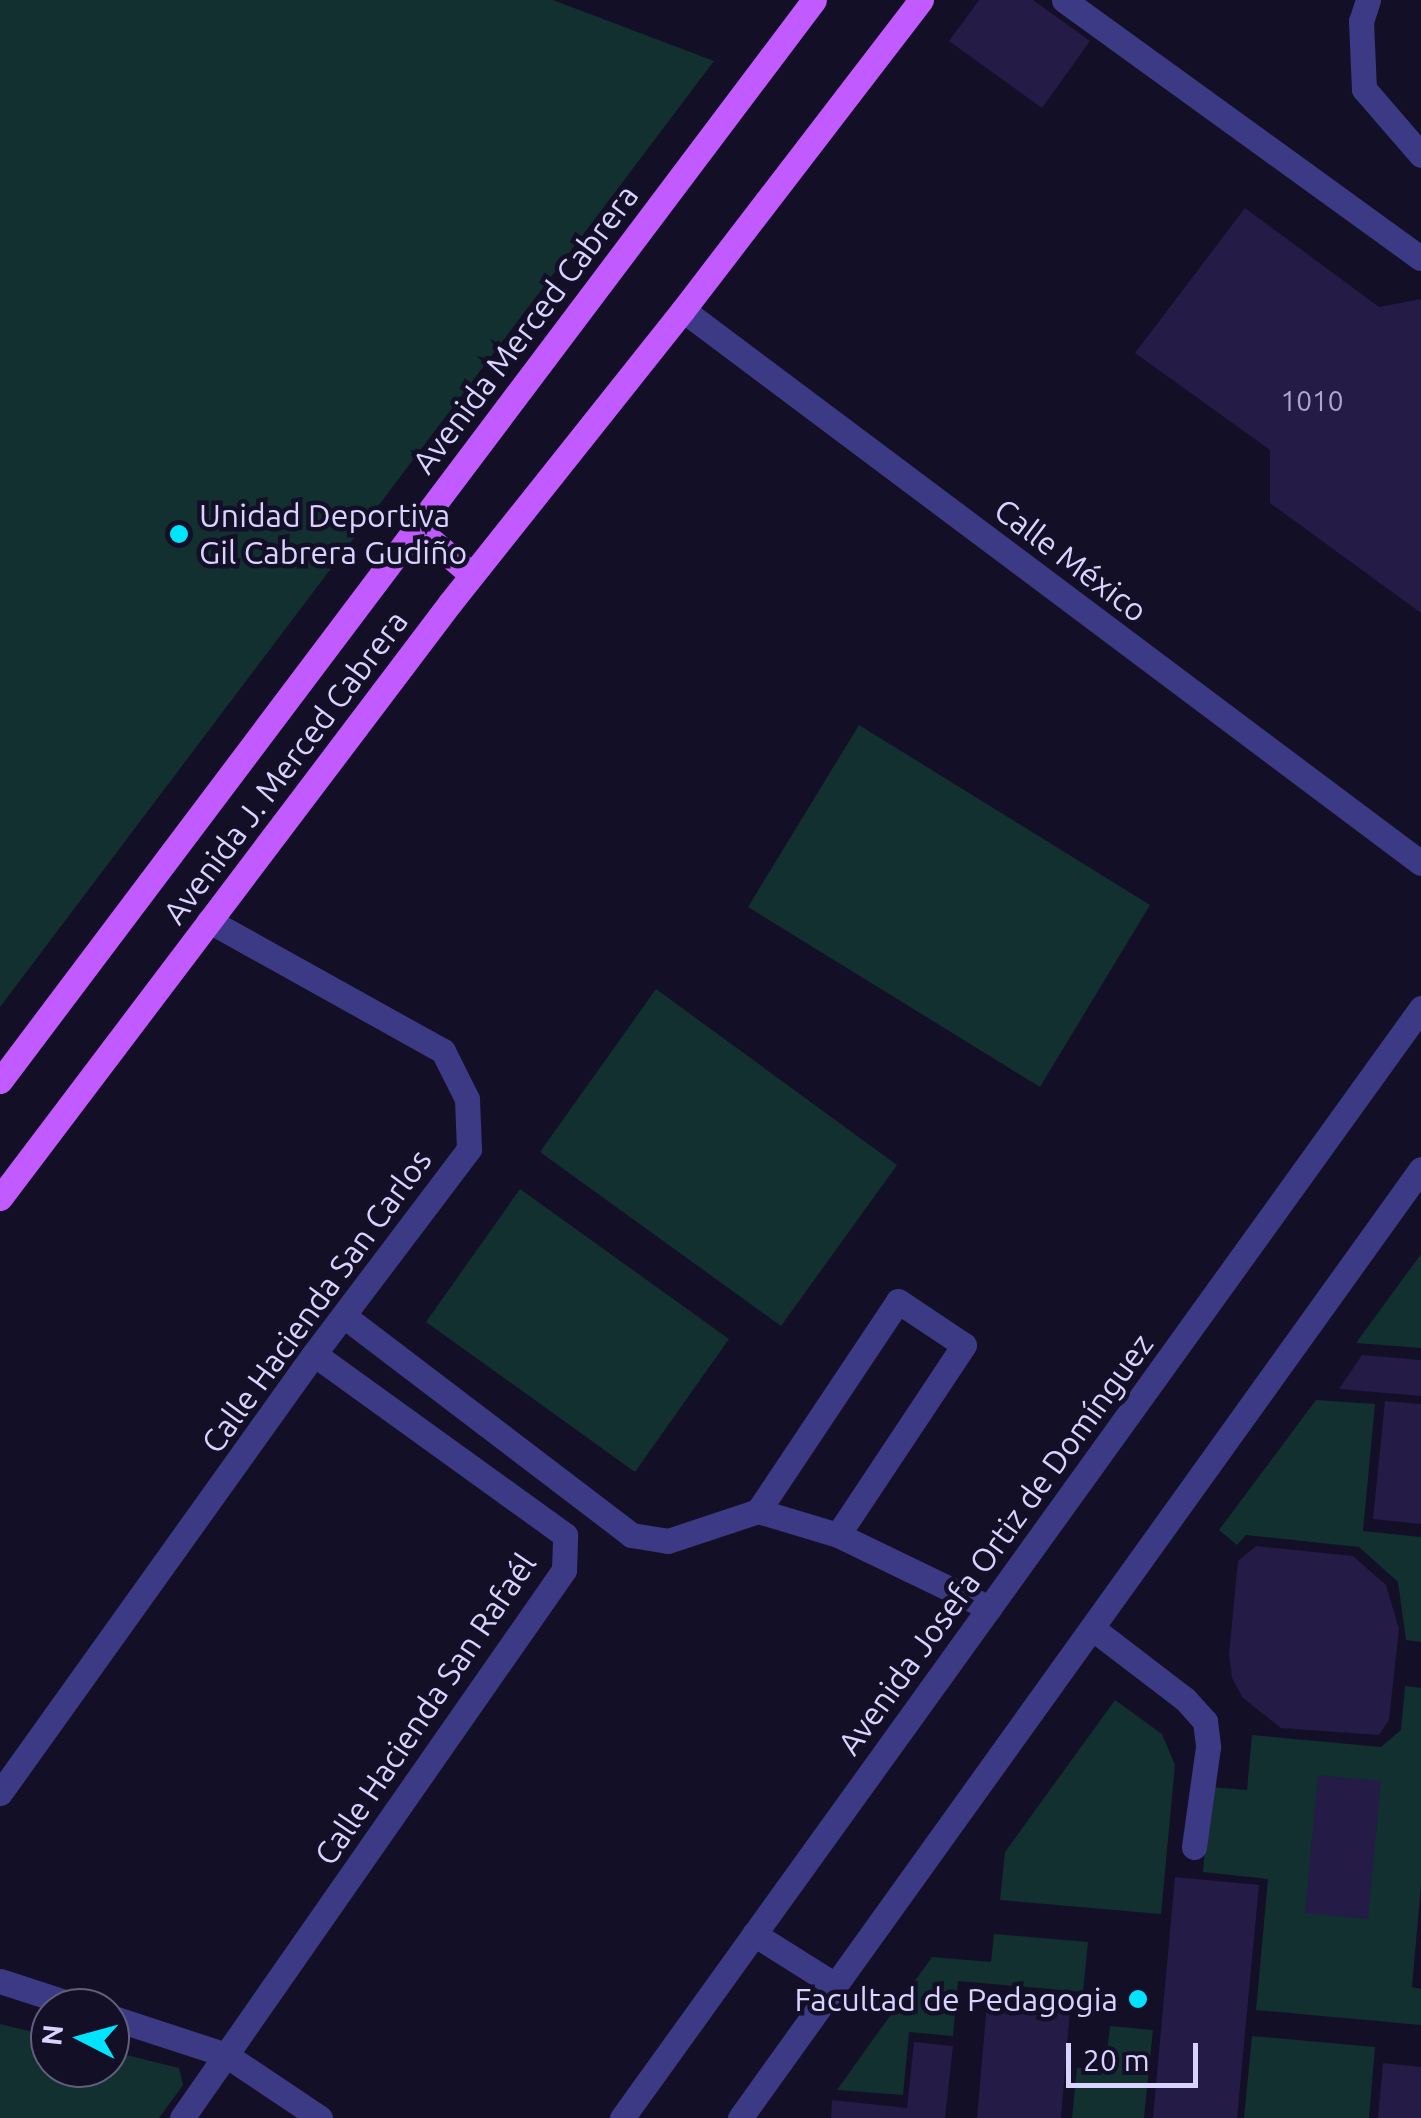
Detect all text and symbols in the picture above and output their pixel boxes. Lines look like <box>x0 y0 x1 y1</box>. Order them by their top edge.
street label: Avenida Merced Cabrera <box>404 177 646 481</box>
house number: 1010 <box>1280 384 1344 418</box>
street label: Calle México <box>987 490 1155 630</box>
place label: Unidad Deportiva Gil Cabrera Gudiño <box>199 497 467 572</box>
marker: Unidad Deportiva Gil Cabrera Gudiño <box>168 523 190 545</box>
street label: Avenida J. Merced Cabrera <box>155 603 415 931</box>
street label: Calle Hacienda San Carlos <box>193 1142 439 1460</box>
street label: Avenida Josefa Ortiz de Domínguez <box>829 1326 1161 1762</box>
street label: Calle Hacienda San Rafaél <box>306 1546 544 1872</box>
place label: Facultad de Pedagogia <box>795 1980 1118 2018</box>
north arrow <box>30 1988 130 2088</box>
marker: Facultad de Pedagogia <box>1127 1988 1149 2010</box>
text: N <box>35 2023 68 2047</box>
scale bar <box>1071 2023 1204 2085</box>
text: 20 m <box>1083 2043 1150 2077</box>

